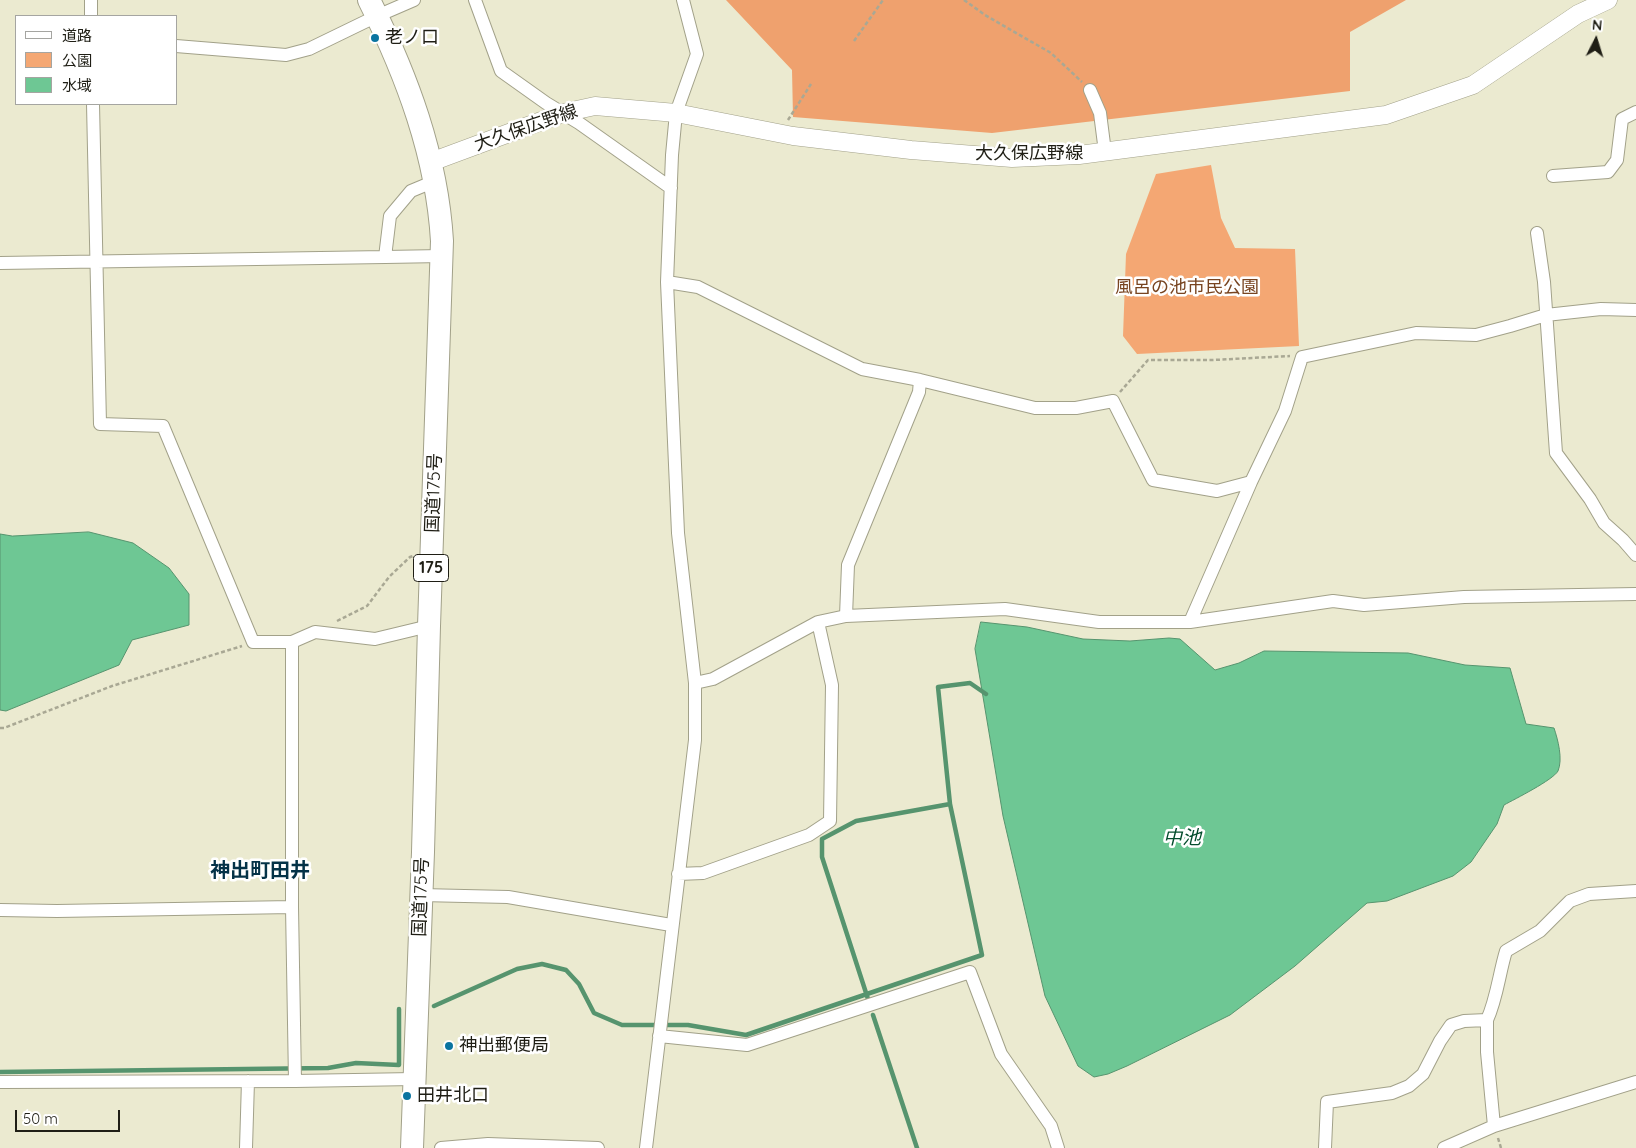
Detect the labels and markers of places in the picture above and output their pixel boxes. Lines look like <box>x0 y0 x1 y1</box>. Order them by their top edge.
place label: 老ノ口 <box>385 27 439 49</box>
marker: 老ノ口 <box>369 32 381 44</box>
place label: 神出郵便局 <box>459 1035 549 1057</box>
marker: 神出郵便局 <box>443 1040 455 1052</box>
place label: 田井北口 <box>417 1085 489 1107</box>
marker: 田井北口 <box>401 1090 413 1102</box>

